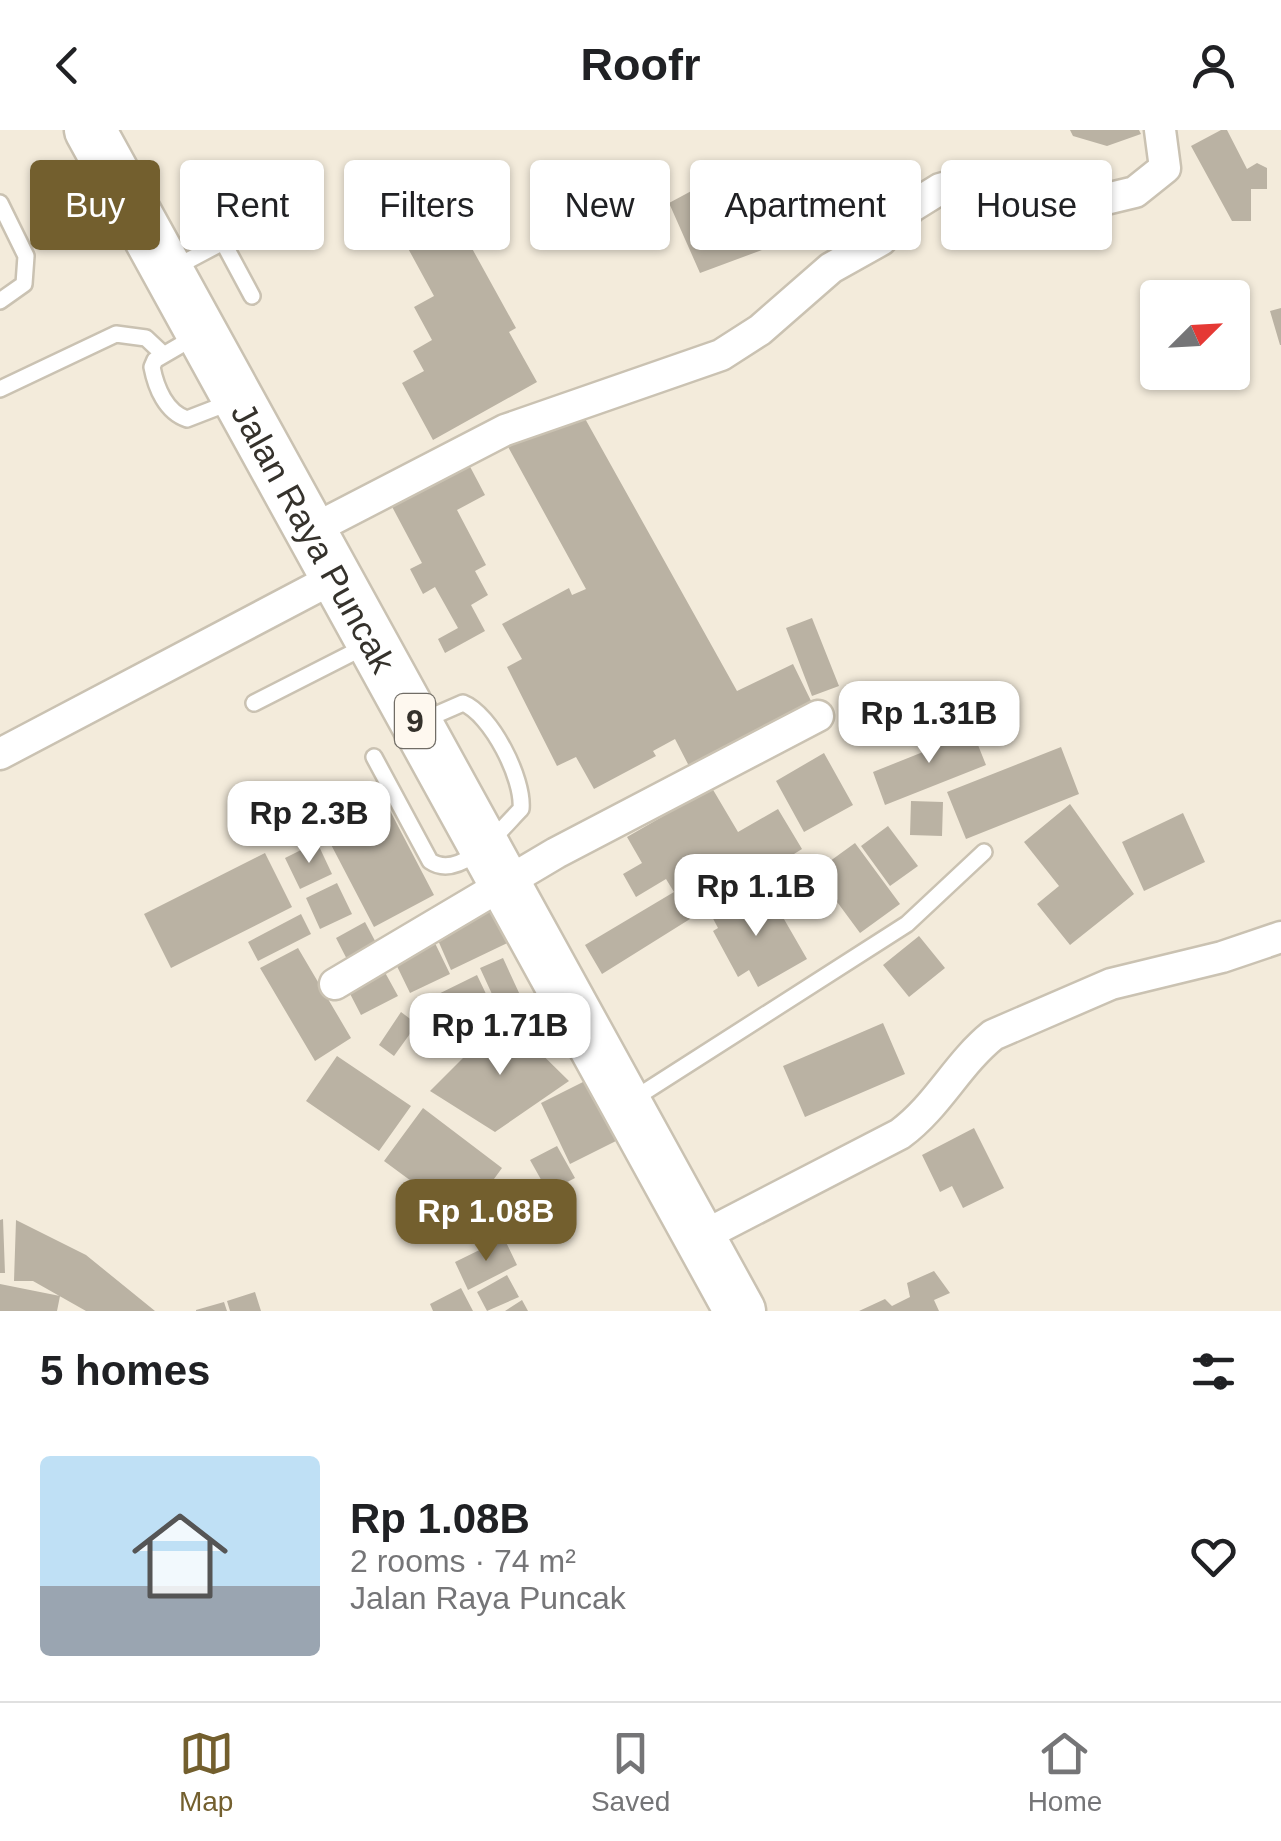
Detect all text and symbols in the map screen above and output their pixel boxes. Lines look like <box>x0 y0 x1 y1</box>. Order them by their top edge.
icon: back <box>40 38 95 93</box>
icon: person <box>1186 38 1241 93</box>
text: Roofr <box>581 39 700 90</box>
chip: Buy <box>30 160 160 250</box>
chip: Rent <box>180 160 324 250</box>
chip: Filters <box>344 160 510 250</box>
chip: New <box>530 160 670 250</box>
chip: Apartment <box>690 160 921 250</box>
chip: House <box>941 160 1112 250</box>
north arrow <box>1140 280 1250 390</box>
map controls <box>1140 280 1250 390</box>
street label: Jalan Raya Puncak <box>224 396 404 679</box>
pin: Rp 1.31B <box>826 681 1032 766</box>
road number: 9 <box>395 694 435 748</box>
text: Rp 1.31B <box>861 695 997 731</box>
pin: Rp 2.3B <box>217 781 401 866</box>
text: Rp 2.3B <box>249 795 369 831</box>
pin: Rp 1.1B <box>664 854 848 939</box>
text: Rp 1.1B <box>696 868 816 904</box>
pin: Rp 1.71B <box>397 993 603 1078</box>
text: Rp 1.71B <box>432 1007 568 1043</box>
pin: Rp 1.08B <box>383 1179 589 1264</box>
text: Rp 1.08B <box>418 1193 554 1229</box>
icon: filters <box>1186 1344 1241 1399</box>
text: 5 homes <box>40 1347 210 1394</box>
text: Rp 1.08B <box>350 1495 530 1542</box>
icon: home <box>120 1496 240 1616</box>
icon: heart <box>1186 1529 1241 1584</box>
text: 2 rooms · 74 m² <box>350 1543 576 1579</box>
text: Jalan Raya Puncak <box>350 1580 626 1616</box>
tab: Map <box>179 1726 234 1818</box>
tab: Saved <box>591 1726 670 1818</box>
tab: Home <box>1028 1726 1102 1818</box>

